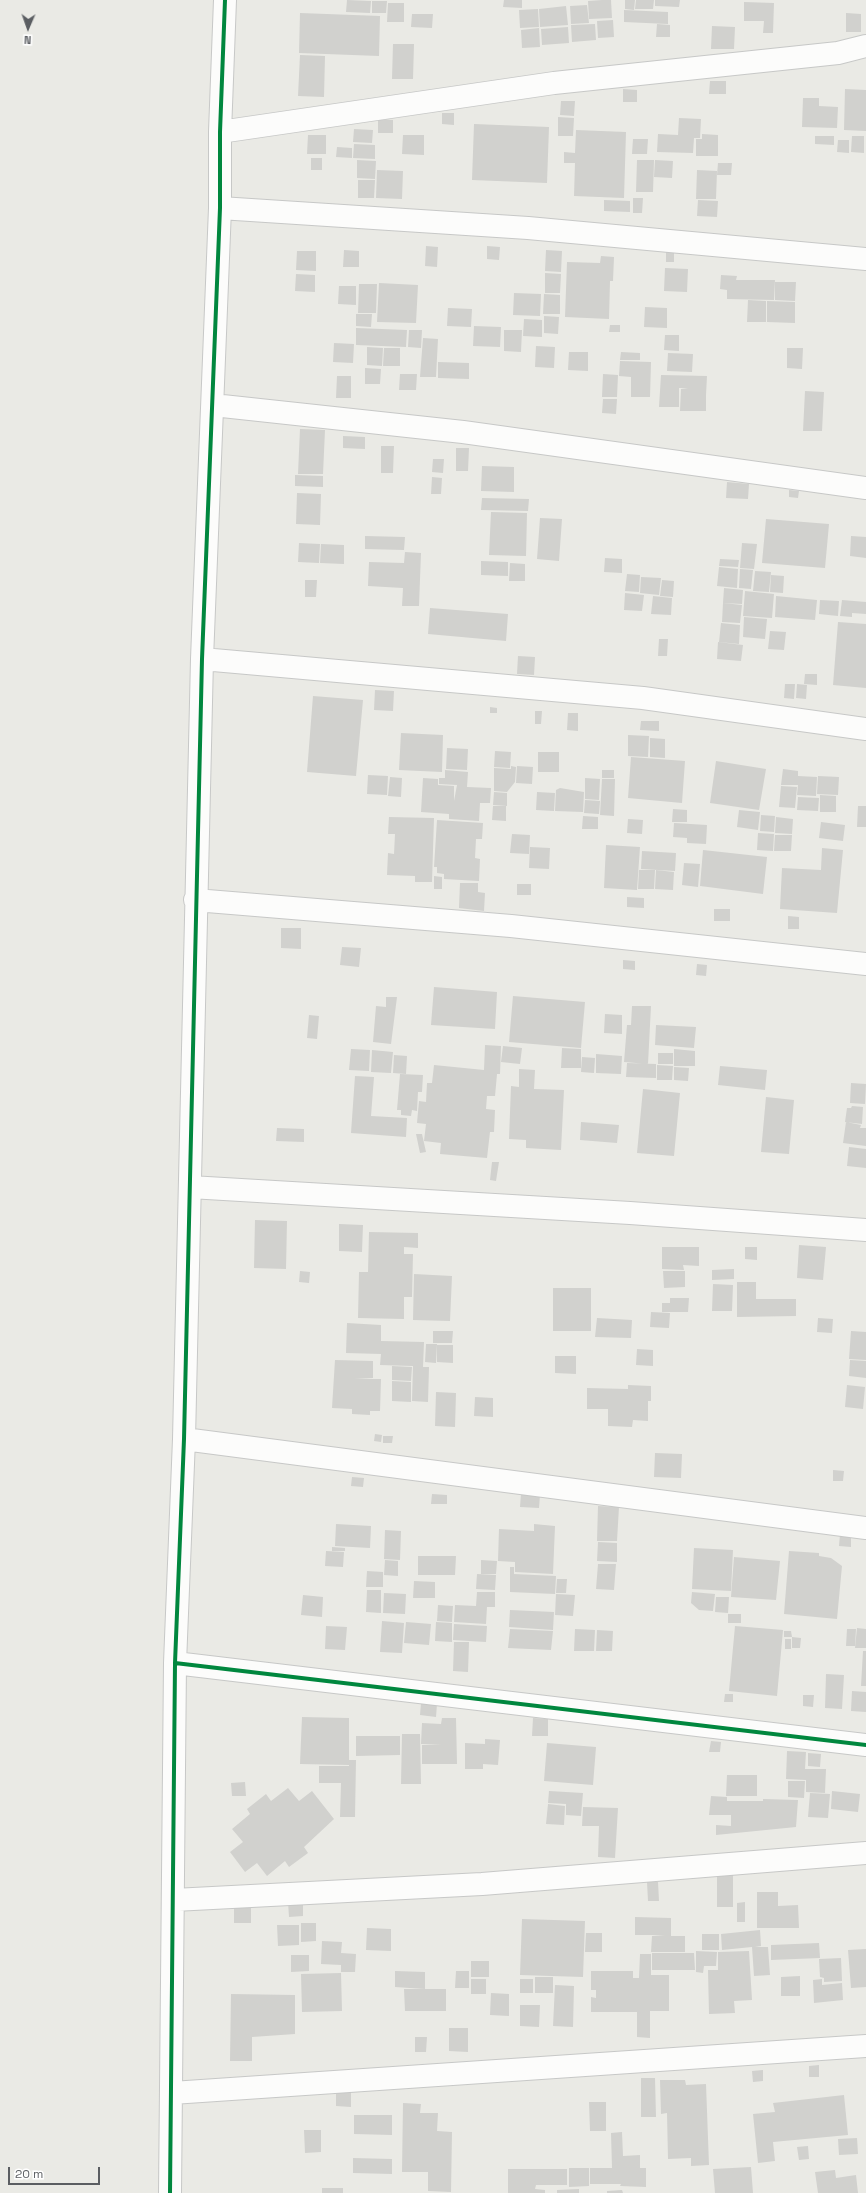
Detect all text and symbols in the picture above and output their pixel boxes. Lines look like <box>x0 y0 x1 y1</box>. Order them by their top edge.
north arrow <box>8 8 48 48</box>
text: N <box>24 33 32 47</box>
scale bar <box>10 2159 102 2185</box>
text: 20 m <box>15 2166 43 2182</box>

